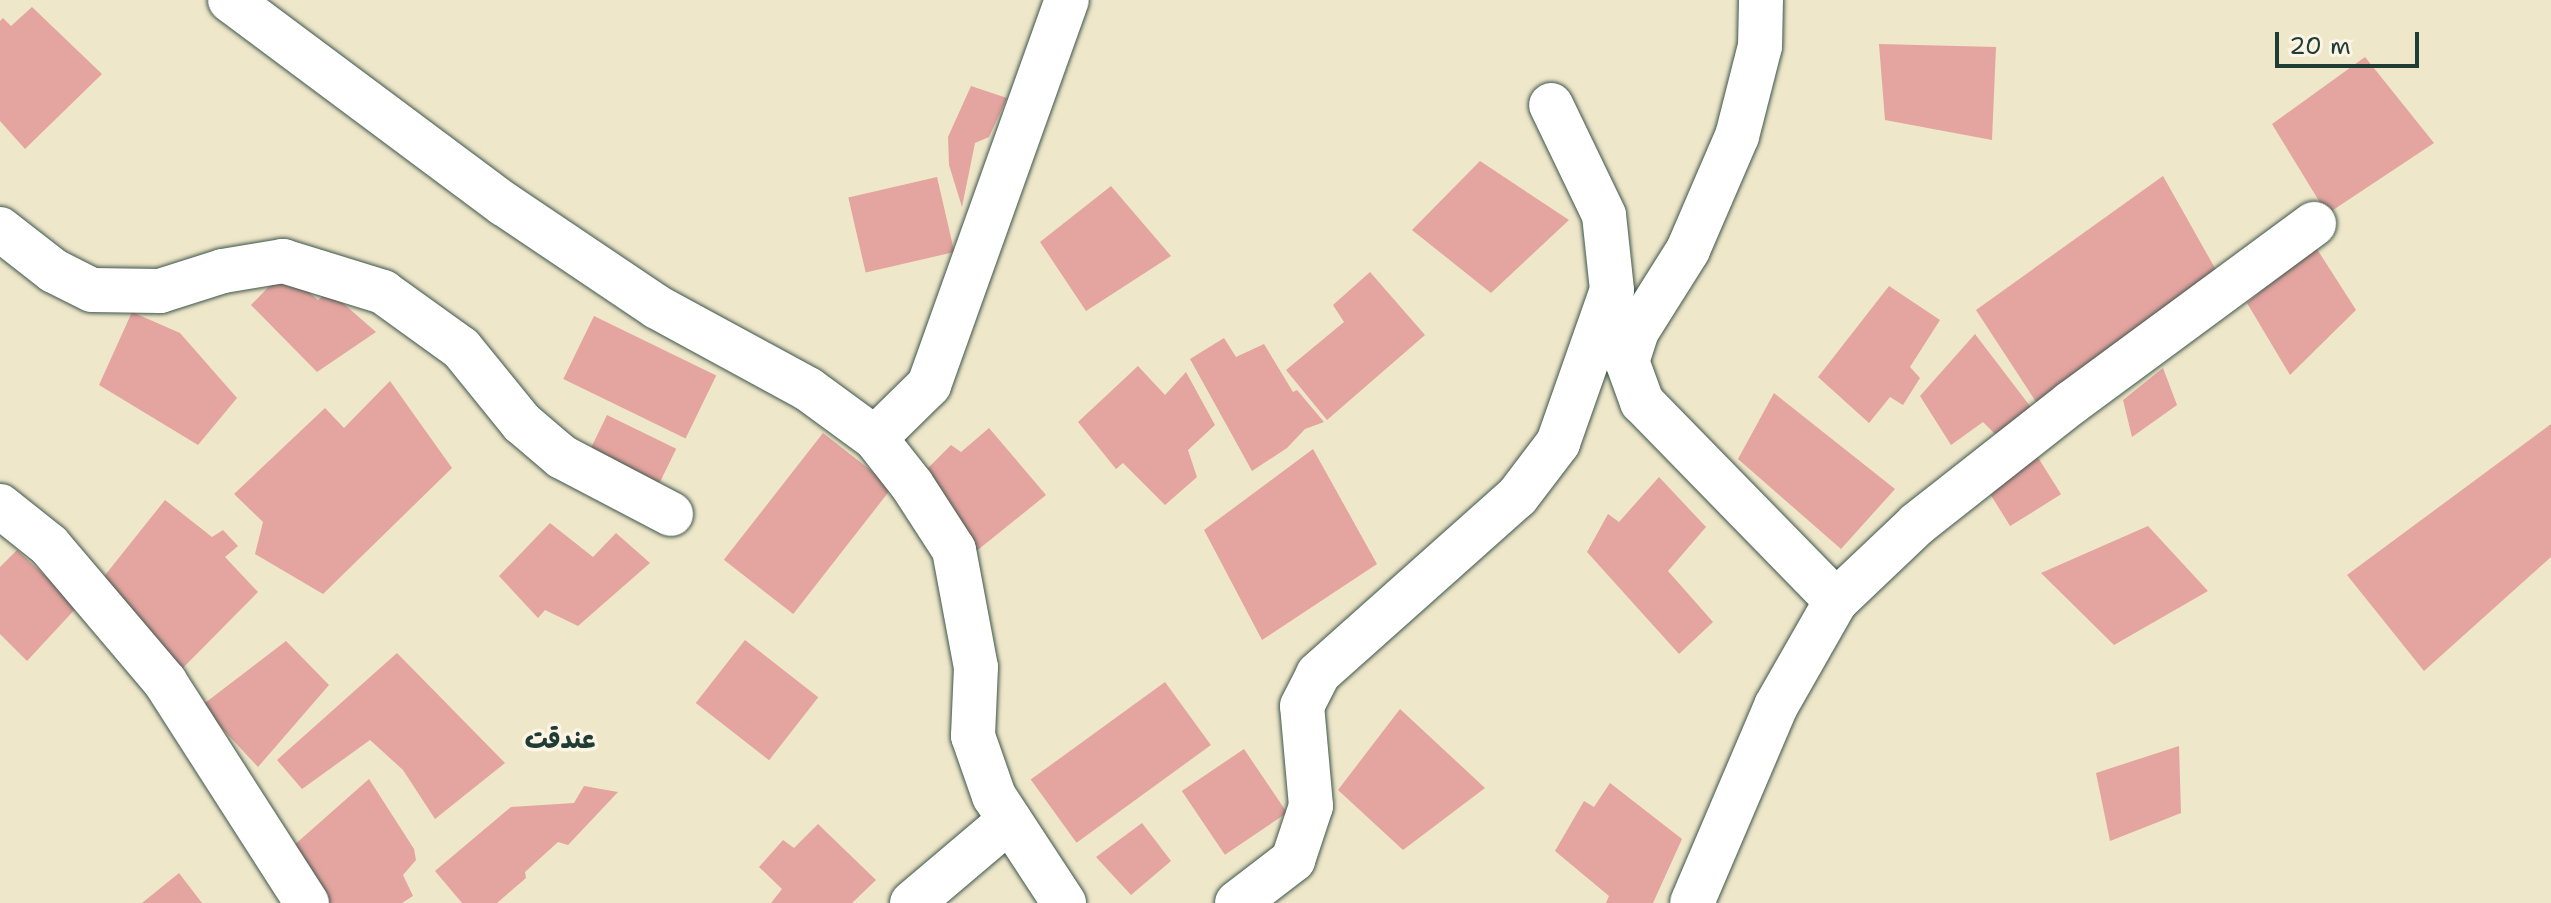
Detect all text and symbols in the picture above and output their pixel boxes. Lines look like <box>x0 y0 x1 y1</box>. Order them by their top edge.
scale bar <box>2279 16 2423 66</box>
text: 20 m <box>2289 30 2351 62</box>
district label: عندقت <box>525 723 595 755</box>

